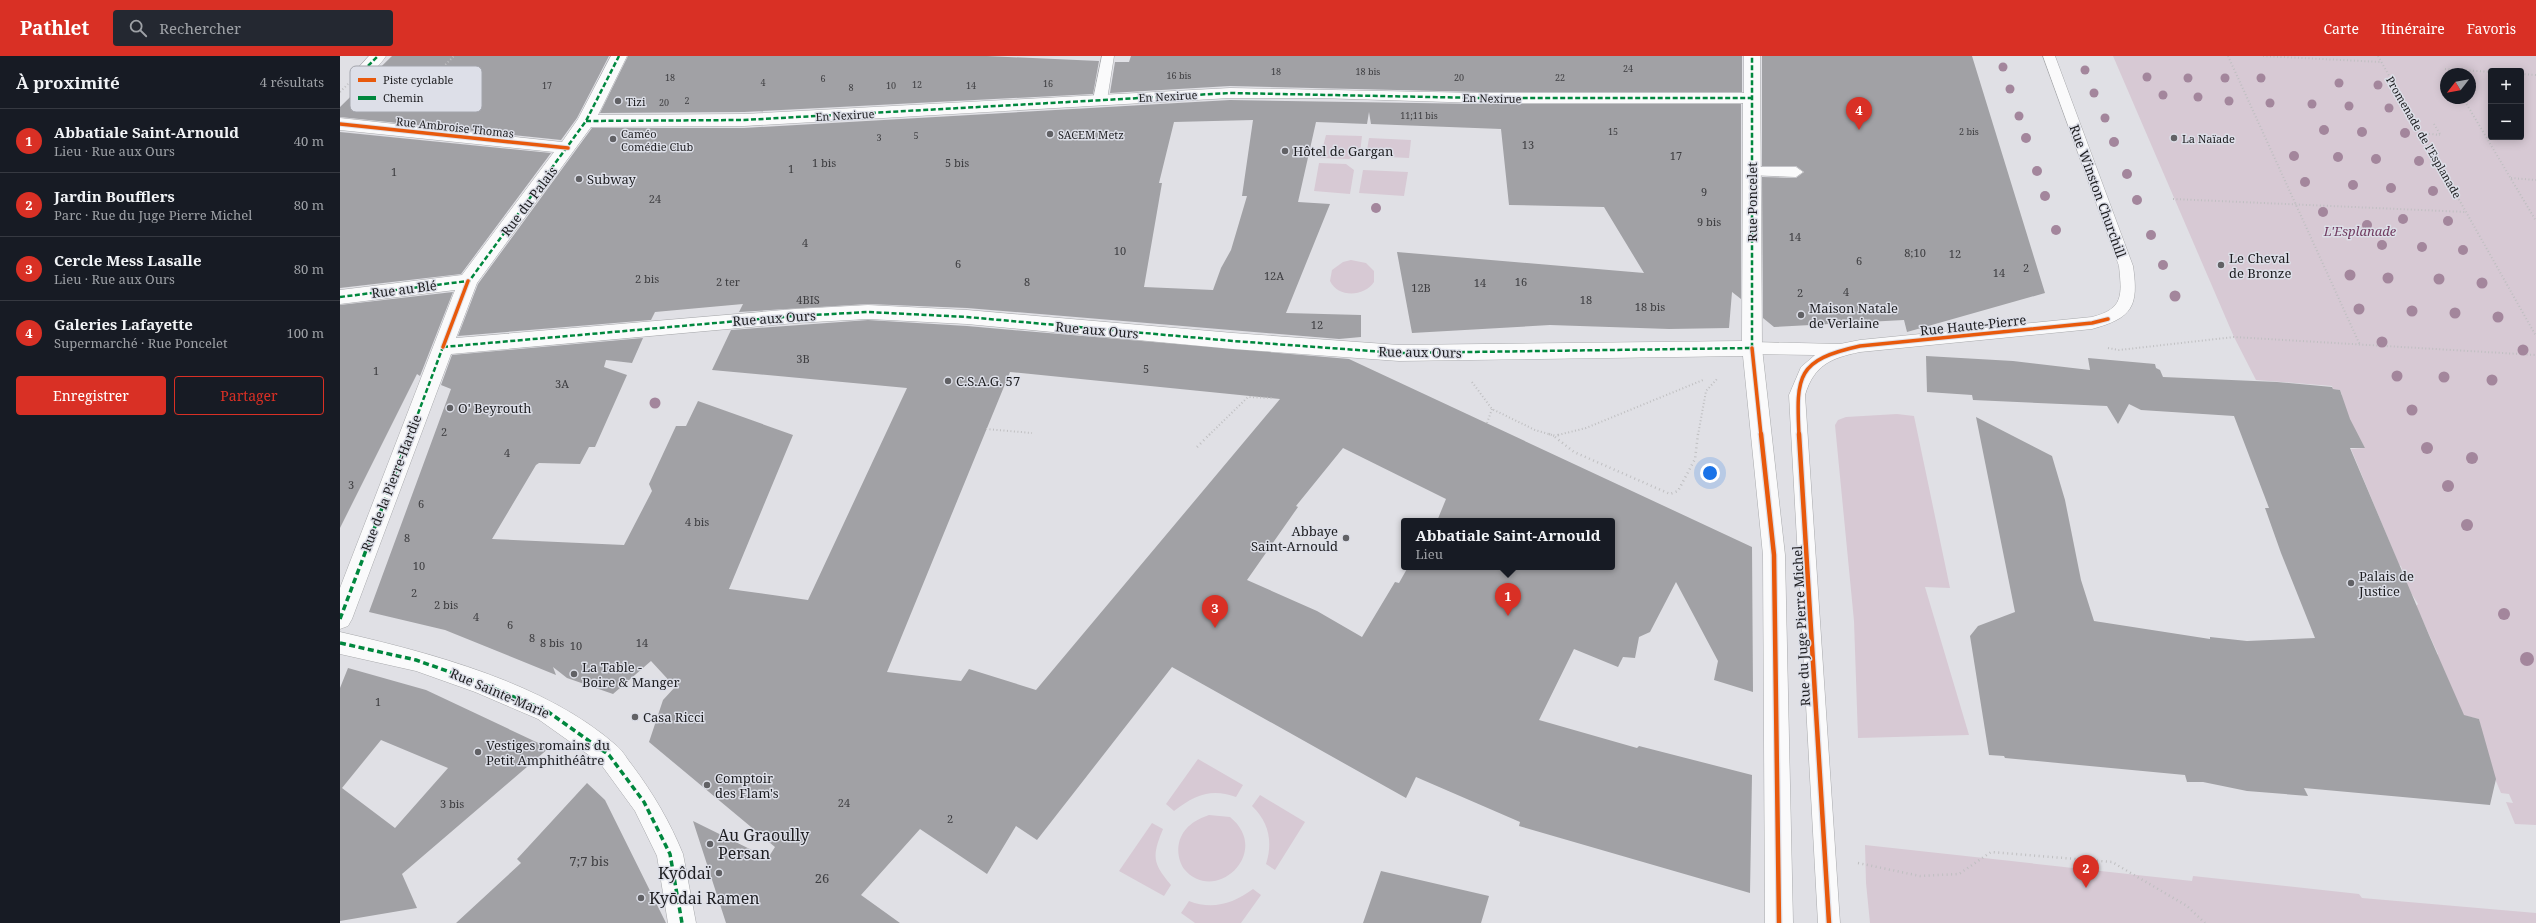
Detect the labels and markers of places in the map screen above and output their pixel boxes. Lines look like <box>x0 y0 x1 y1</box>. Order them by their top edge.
place label: Tizi <box>626 94 646 109</box>
marker: Tizi <box>613 96 623 106</box>
pin: 4 <box>1846 97 1872 130</box>
place label: Caméo Comédie Club <box>621 126 694 154</box>
place label: SACEM Metz <box>1058 127 1124 142</box>
marker: SACEM Metz <box>1045 129 1055 139</box>
place label: La Naïade <box>2182 131 2235 146</box>
marker: La Naïade <box>2169 133 2179 143</box>
marker: Caméo Comédie Club <box>608 134 618 144</box>
place label: Hôtel de Gargan <box>1293 142 1394 160</box>
marker: Hôtel de Gargan <box>1280 146 1290 156</box>
place label: Subway <box>587 170 637 188</box>
marker: Subway <box>574 174 584 184</box>
place label: Le Cheval de Bronze <box>2229 249 2291 282</box>
marker: Le Cheval de Bronze <box>2216 260 2226 270</box>
place label: Maison Natale de Verlaine <box>1809 299 1898 332</box>
marker: Maison Natale de Verlaine <box>1796 310 1806 320</box>
place label: C.S.A.G. 57 <box>956 372 1020 390</box>
marker: C.S.A.G. 57 <box>943 376 953 386</box>
place label: O' Beyrouth <box>458 399 531 417</box>
marker: O' Beyrouth <box>445 403 455 413</box>
place label: Abbaye Saint-Arnould <box>1251 522 1338 555</box>
marker: Abbaye Saint-Arnould <box>1341 533 1351 543</box>
place label: Palais de Justice <box>2358 567 2414 600</box>
marker: Palais de Justice <box>2346 578 2356 588</box>
pin: 1 <box>1495 583 1521 616</box>
pin: 3 <box>1202 595 1228 628</box>
place label: La Table - Boire & Manger <box>582 658 680 691</box>
marker: La Table - Boire & Manger <box>569 669 579 679</box>
place label: Casa Ricci <box>643 708 705 726</box>
marker: Casa Ricci <box>630 712 640 722</box>
place label: Vestiges romains du Petit Amphithéâtre <box>486 736 610 769</box>
marker: Vestiges romains du Petit Amphithéâtre <box>473 747 483 757</box>
place label: Comptoir des Flam's <box>715 769 779 802</box>
marker: Comptoir des Flam's <box>702 780 712 790</box>
place label: Au Graoully Persan <box>718 824 810 864</box>
marker: Au Graoully Persan <box>705 839 715 849</box>
pin: 2 <box>2073 855 2099 888</box>
place label: Kyôdaï <box>658 862 711 884</box>
marker: Kyôdaï <box>714 868 724 878</box>
place label: Kyōdai Ramen <box>649 887 760 909</box>
marker: Kyōdai Ramen <box>636 893 646 903</box>

